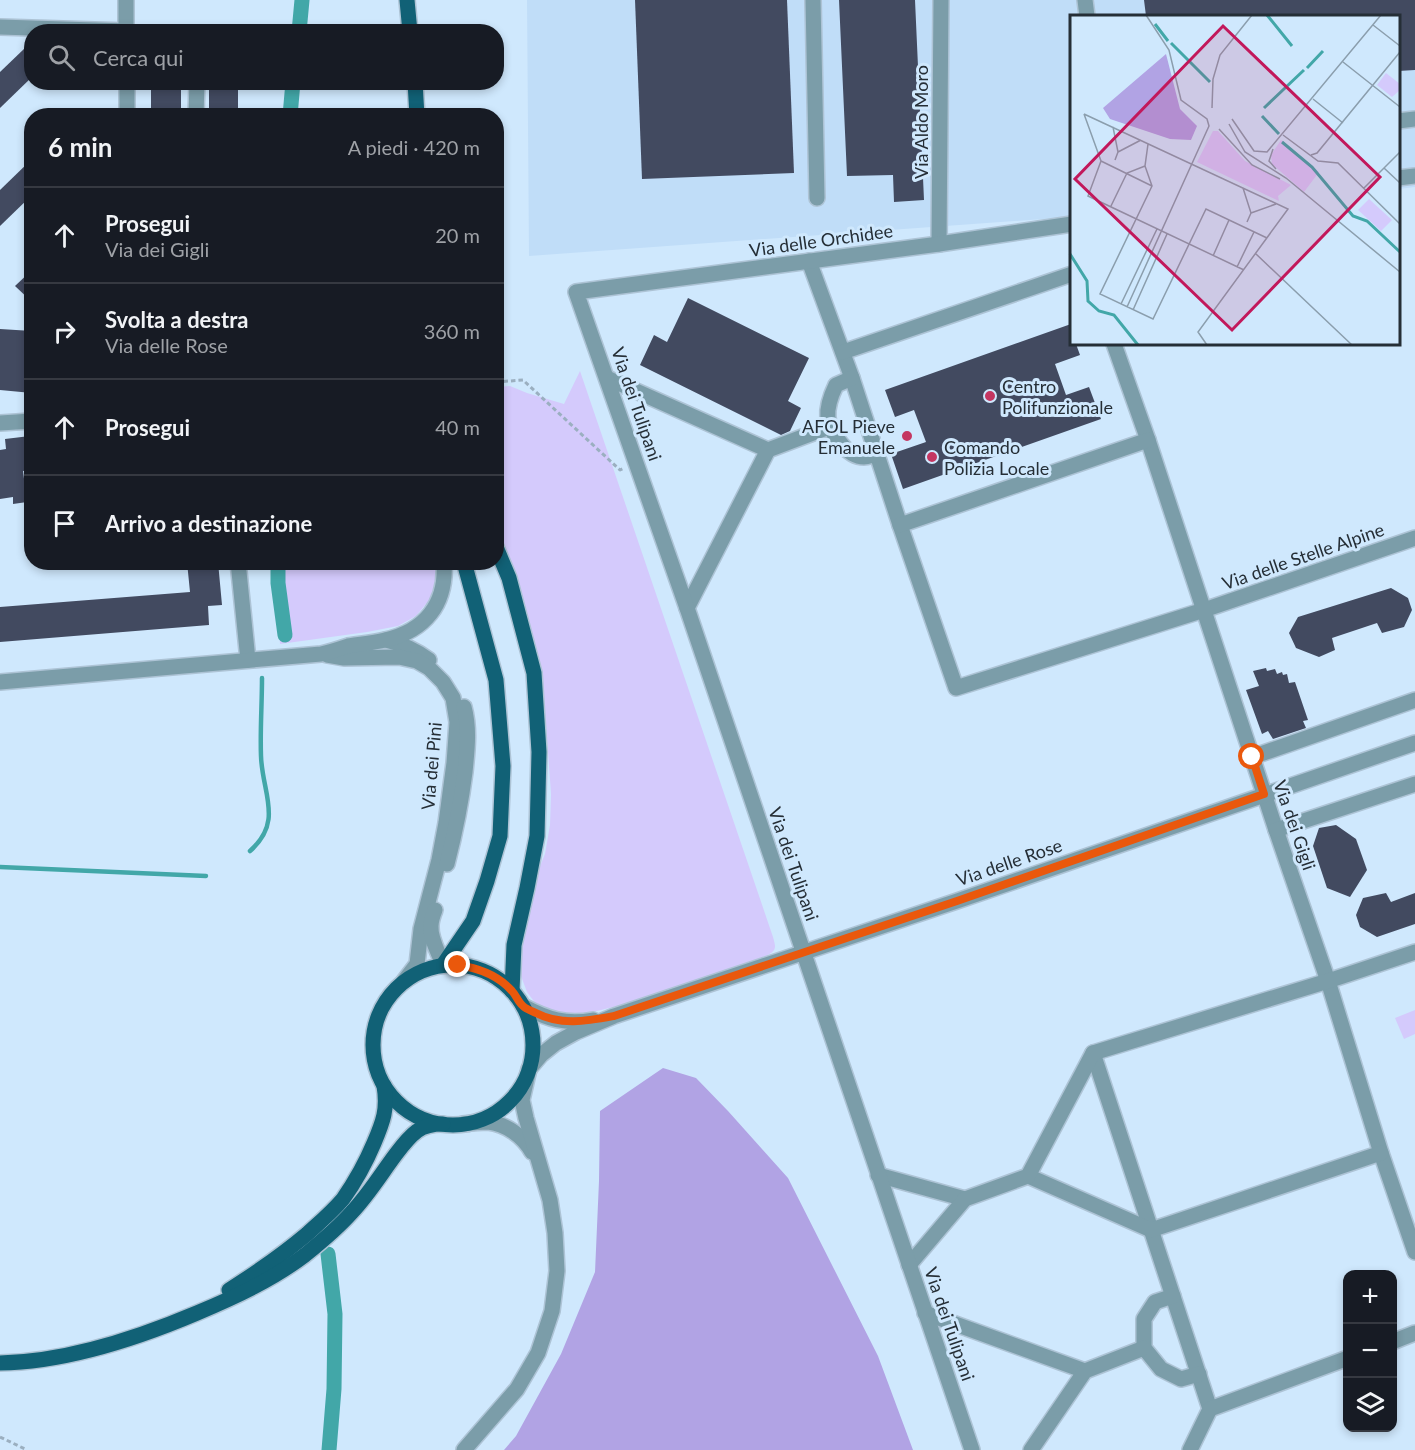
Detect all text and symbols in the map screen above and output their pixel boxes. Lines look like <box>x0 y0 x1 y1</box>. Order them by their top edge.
inset map <box>1070 15 1400 345</box>
search box <box>24 24 504 90</box>
icon: search <box>45 41 78 74</box>
text: Cerca qui <box>93 44 184 71</box>
street label: Via Aldo Moro <box>910 65 932 179</box>
text: 6 min <box>48 131 112 163</box>
text: A piedi · 420 m <box>348 135 480 159</box>
text: Prosegui <box>105 210 190 237</box>
icon: ahead <box>48 219 81 252</box>
street label: Via delle Orchidee <box>748 219 894 261</box>
text: 20 m <box>435 223 480 247</box>
text: Via dei Gigli <box>105 237 209 261</box>
text: Svolta a destra <box>105 306 248 333</box>
icon: right <box>48 315 81 348</box>
text: 360 m <box>424 319 480 343</box>
text: Via delle Rose <box>105 333 228 357</box>
street label: Via dei Tulipani <box>607 344 667 464</box>
place label: Centro Polifunzionale <box>1002 375 1113 418</box>
marker: Centro Polifunzionale <box>983 389 997 403</box>
icon: ahead <box>48 411 81 444</box>
text: Prosegui <box>105 414 190 441</box>
text: 40 m <box>435 415 480 439</box>
place label: AFOL Pieve Emanuele <box>802 415 895 458</box>
marker: AFOL Pieve Emanuele <box>900 429 914 443</box>
place label: Comando Polizia Locale <box>944 436 1049 479</box>
marker: Comando Polizia Locale <box>925 450 939 464</box>
icon: arrive <box>48 507 81 540</box>
text: Arrivo a destinazione <box>105 510 312 537</box>
street label: Via delle Stelle Alpine <box>1219 518 1387 594</box>
street label: Via dei Pini <box>416 721 446 811</box>
route start <box>1238 743 1264 769</box>
street label: Via dei Gigli <box>1269 777 1321 873</box>
street label: Via dei Tulipani <box>764 804 824 924</box>
street label: Via delle Rose <box>953 834 1065 890</box>
route end <box>444 951 470 977</box>
street label: Via dei Tulipani <box>920 1264 980 1384</box>
map controls <box>1343 1270 1397 1432</box>
button: + <box>1343 1270 1397 1324</box>
button: − <box>1343 1324 1397 1378</box>
button: layers <box>1343 1378 1397 1432</box>

